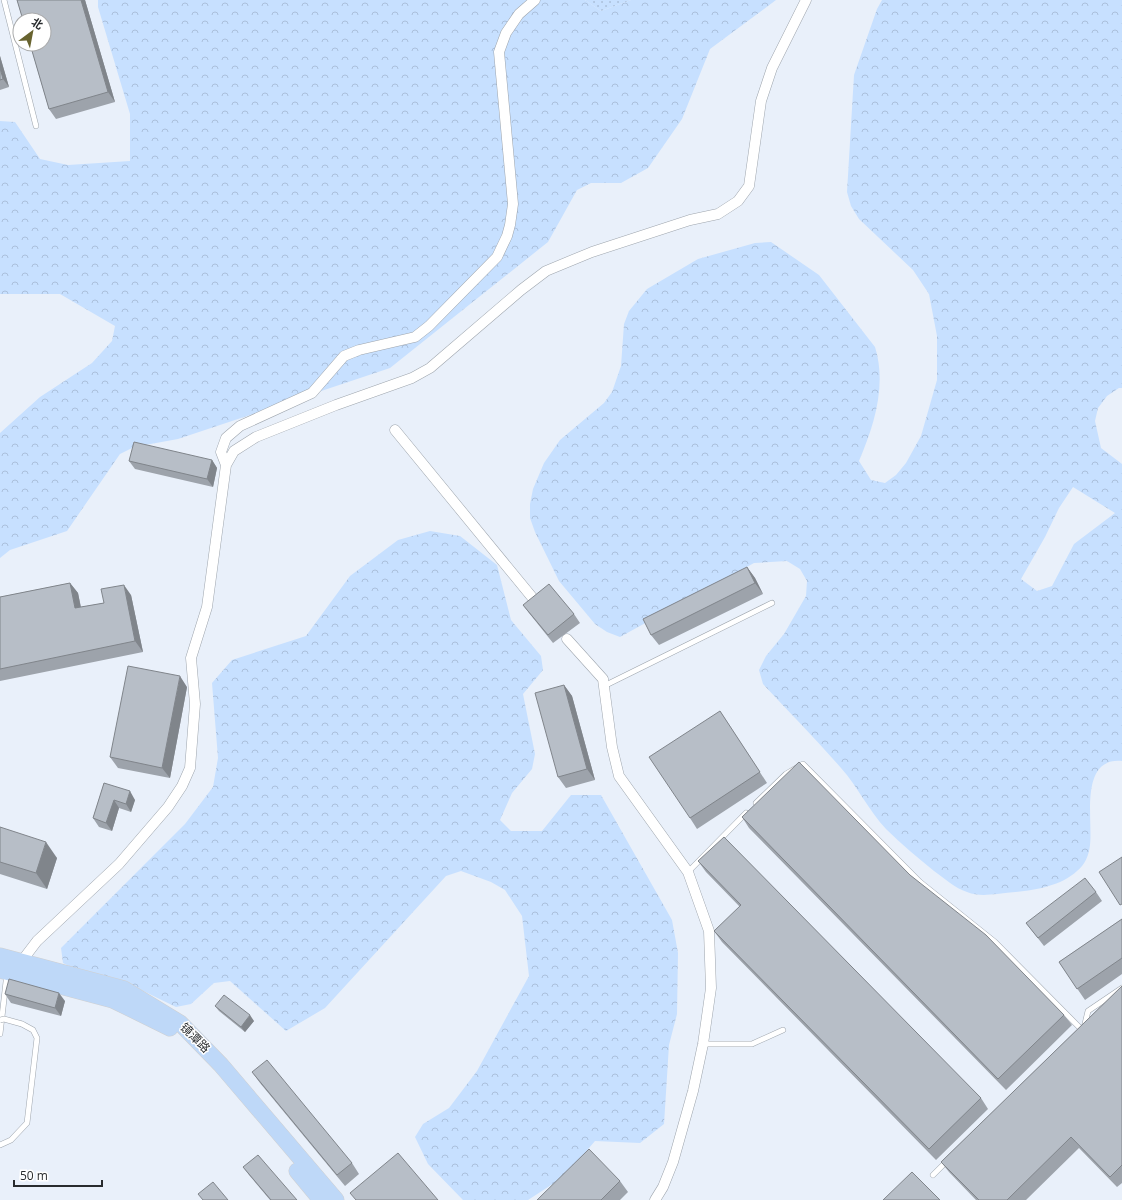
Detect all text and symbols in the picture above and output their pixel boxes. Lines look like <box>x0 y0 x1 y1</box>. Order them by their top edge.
north arrow <box>12 12 52 52</box>
text: 北 <box>29 14 46 32</box>
street label: 镜潭路 <box>177 1019 214 1056</box>
scale bar <box>14 1162 102 1188</box>
text: 50 m <box>20 1167 48 1184</box>

